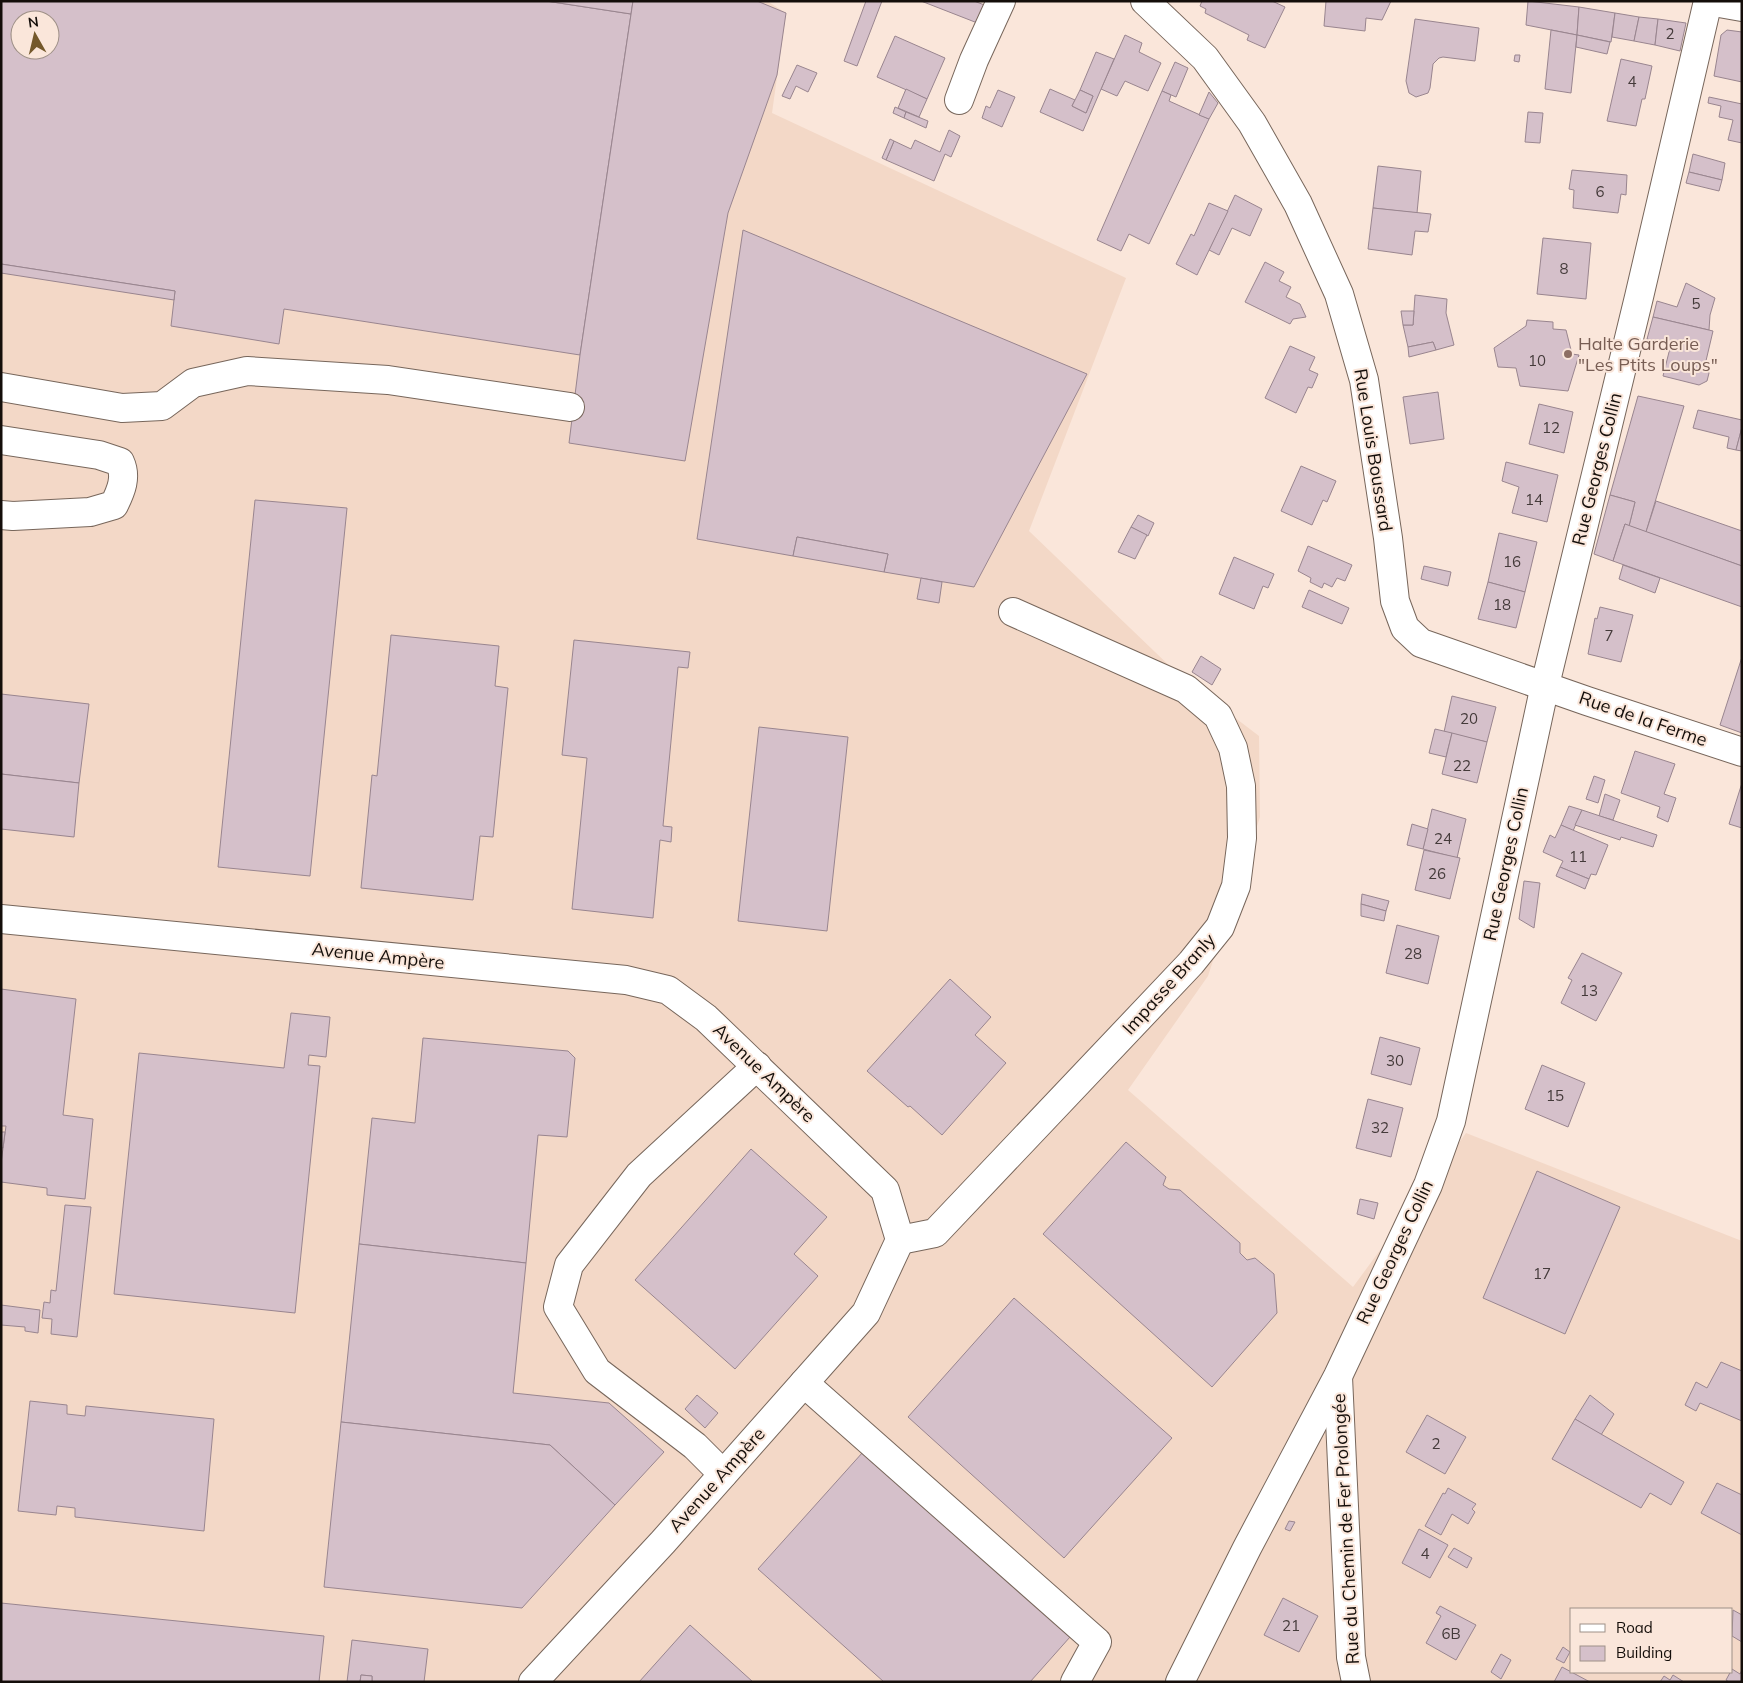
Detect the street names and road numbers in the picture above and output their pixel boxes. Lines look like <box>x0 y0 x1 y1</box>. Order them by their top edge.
street label: Rue Louis Boussard <box>1349 367 1398 533</box>
street label: Rue Georges Collin <box>1566 390 1627 548</box>
street label: Rue de la Ferme <box>1576 686 1710 751</box>
street label: Rue Georges Collin <box>1478 785 1533 943</box>
street label: Impasse Branly <box>1117 928 1220 1039</box>
street label: Avenue Ampère <box>311 937 446 974</box>
street label: Avenue Ampère <box>708 1018 820 1127</box>
street label: Rue Georges Collin <box>1351 1176 1438 1328</box>
street label: Rue du Chemin de Fer Prolongée <box>1327 1393 1364 1665</box>
street label: Avenue Ampère <box>664 1422 770 1537</box>

